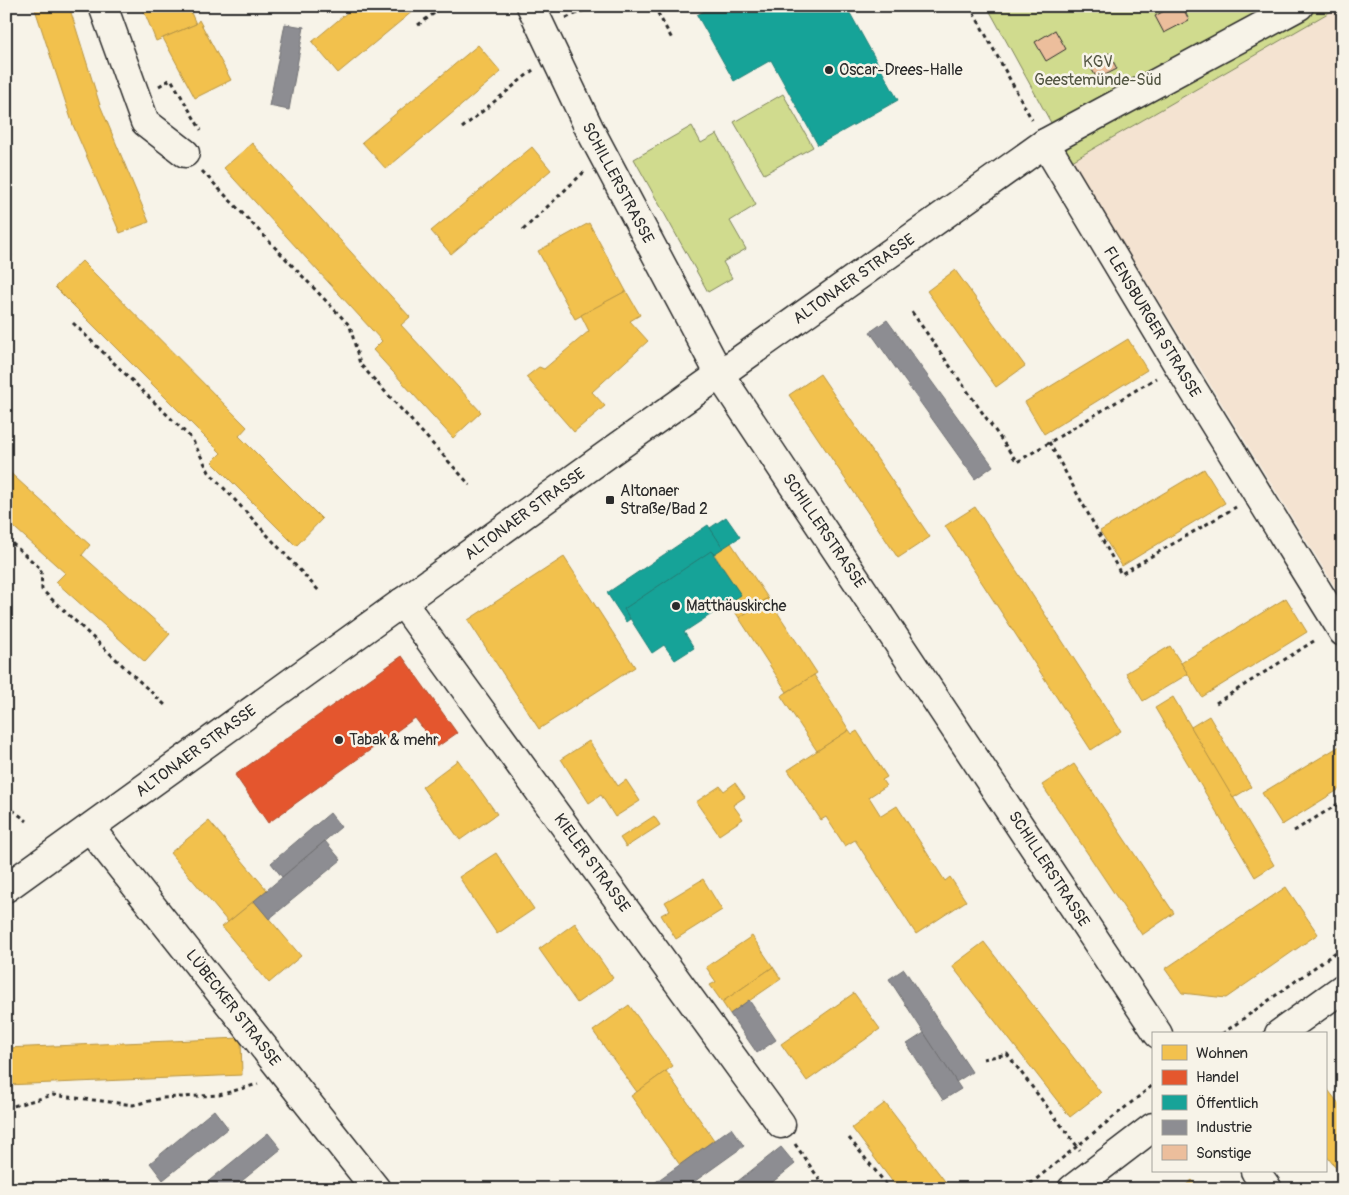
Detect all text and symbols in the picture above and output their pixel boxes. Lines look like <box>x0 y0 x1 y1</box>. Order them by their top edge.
park label: KGV Geestemünde-Süd <box>1034 52 1162 90</box>
place label: Oscar-Drees-Halle <box>839 60 963 80</box>
marker: Oscar-Drees-Halle <box>823 64 835 76</box>
street label: SCHILLERSTRASSE <box>578 119 658 247</box>
street label: ALTONAER STRASSE <box>789 229 919 329</box>
street label: FLENSBURGER STRASSE <box>1099 243 1205 401</box>
street label: ALTONAER STRASSE <box>461 464 589 564</box>
street label: SCHILLERSTRASSE <box>778 470 870 592</box>
place label: Altonaer Straße/Bad 2 <box>620 481 708 519</box>
marker: Altonaer Straße/Bad 2 <box>604 494 616 506</box>
place label: Matthäuskirche <box>686 596 787 616</box>
marker: Matthäuskirche <box>670 600 682 612</box>
street label: ALTONAER STRASSE <box>132 701 260 801</box>
place label: Tabak & mehr <box>349 730 439 750</box>
marker: Tabak & mehr <box>333 734 345 746</box>
street label: SCHILLERSTRASSE <box>1004 807 1094 931</box>
street label: KIELER STRASSE <box>549 810 635 916</box>
street label: LÜBECKER STRASSE <box>181 946 285 1070</box>
legend <box>1152 1032 1326 1172</box>
text: Wohnen <box>1196 1044 1248 1063</box>
text: Handel <box>1196 1068 1239 1087</box>
text: Öffentlich <box>1196 1094 1258 1113</box>
text: Industrie <box>1196 1118 1252 1137</box>
text: Sonstige <box>1196 1144 1252 1163</box>

